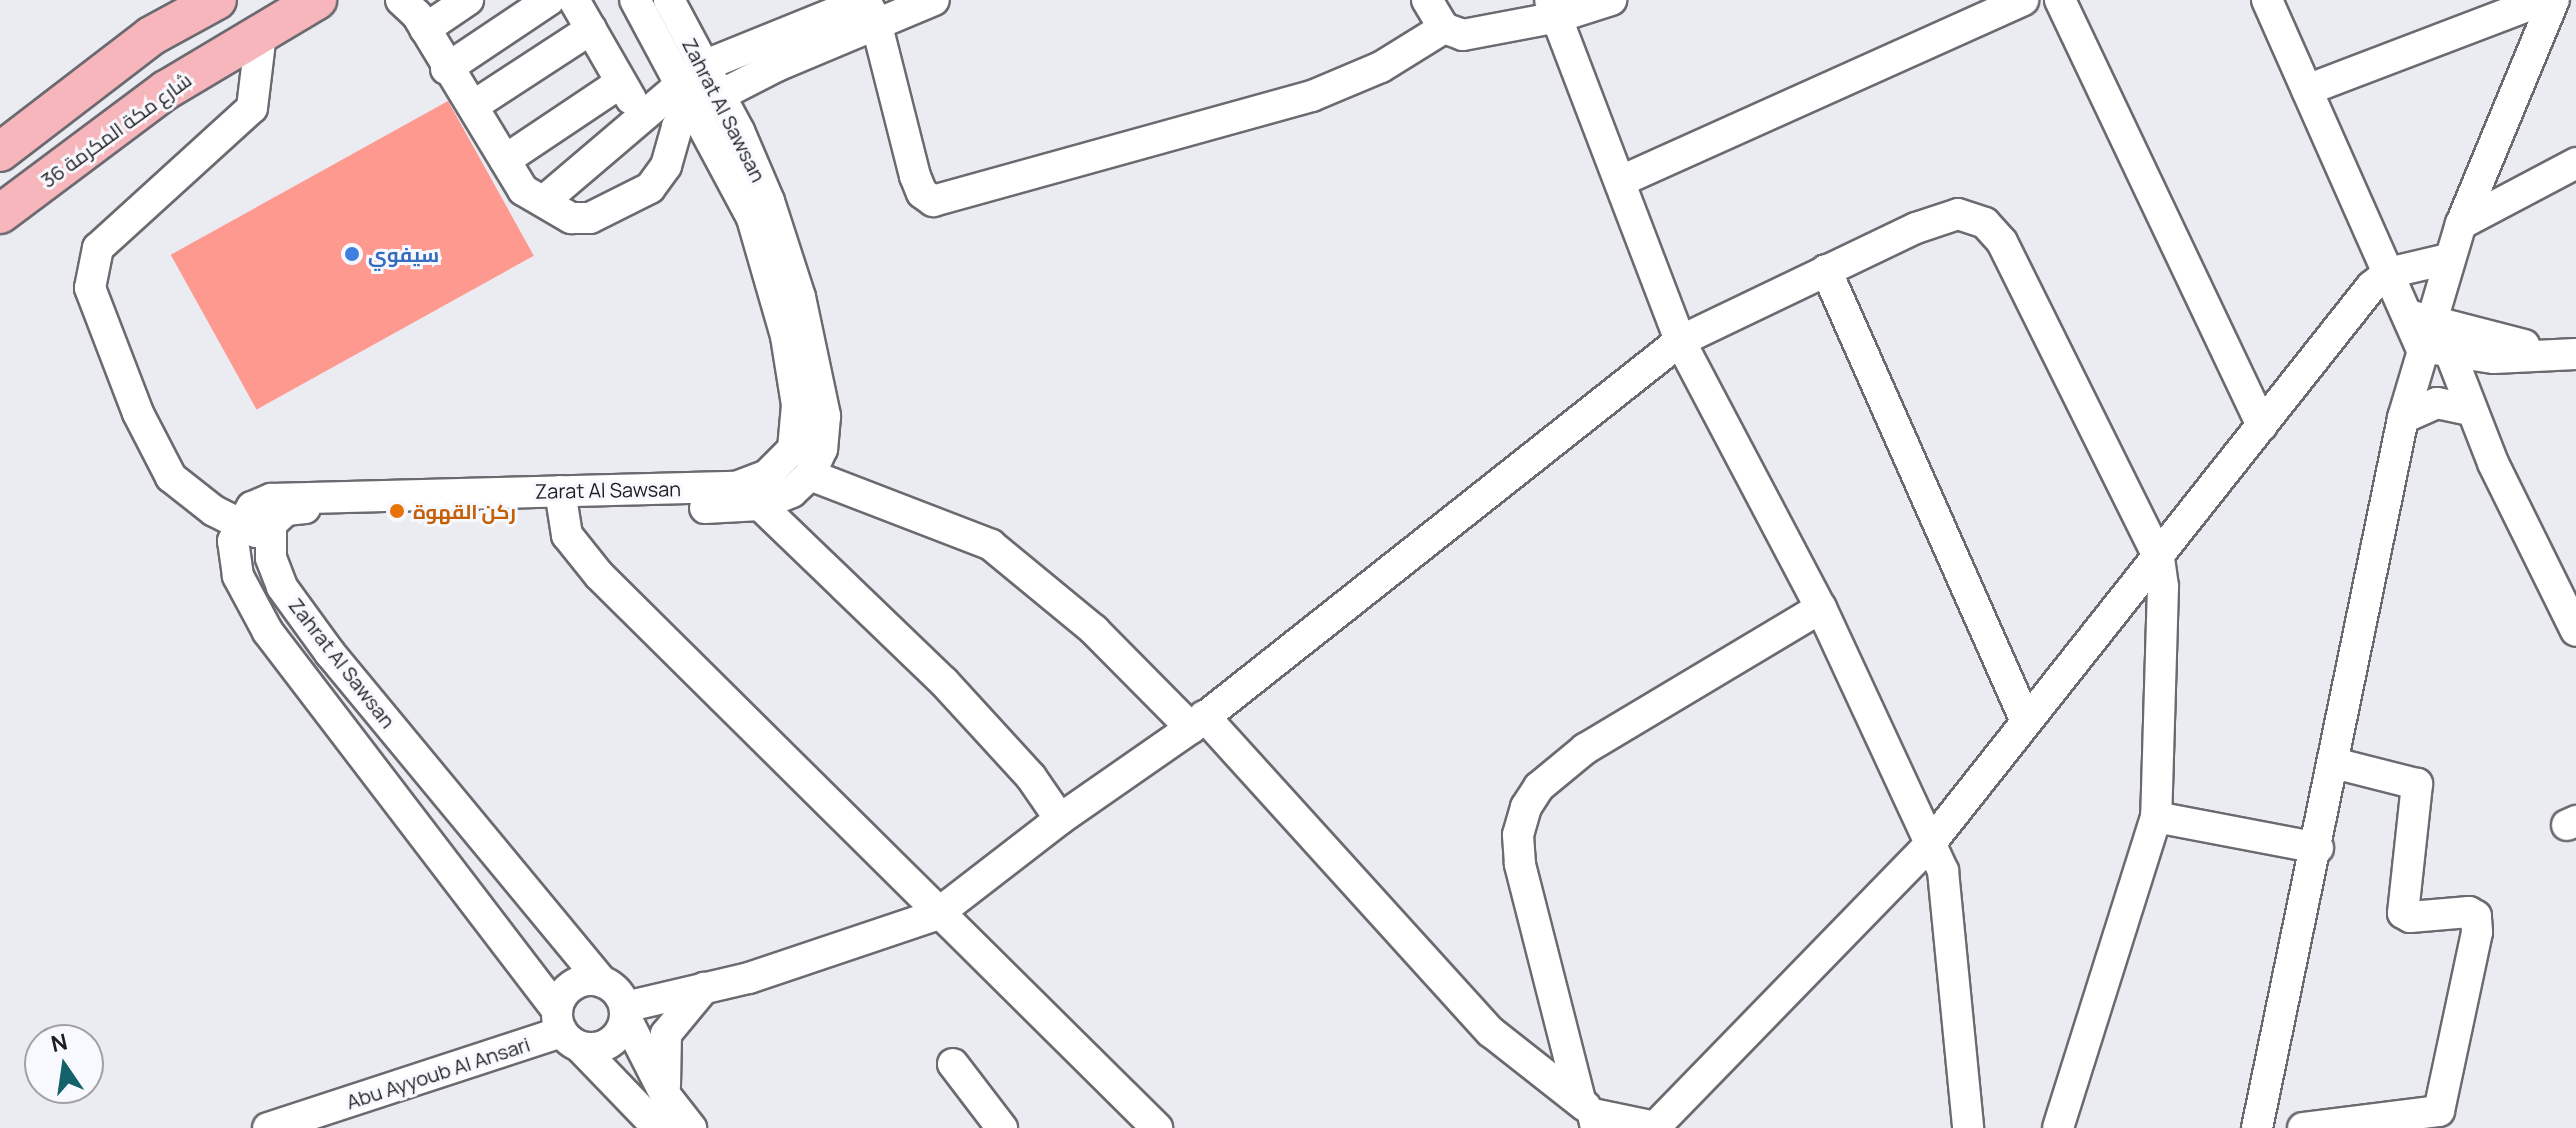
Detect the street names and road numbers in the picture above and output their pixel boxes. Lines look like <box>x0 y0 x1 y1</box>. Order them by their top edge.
street label: Zahrat Al Sawsan <box>677 34 771 186</box>
street label: شارع مكة المكرمة 36 <box>36 67 196 193</box>
street label: Zarat Al Sawsan <box>535 477 681 503</box>
street label: Zahrat Al Sawsan <box>284 593 400 733</box>
street label: Abu Ayyoub Al Ansari <box>343 1032 533 1114</box>

